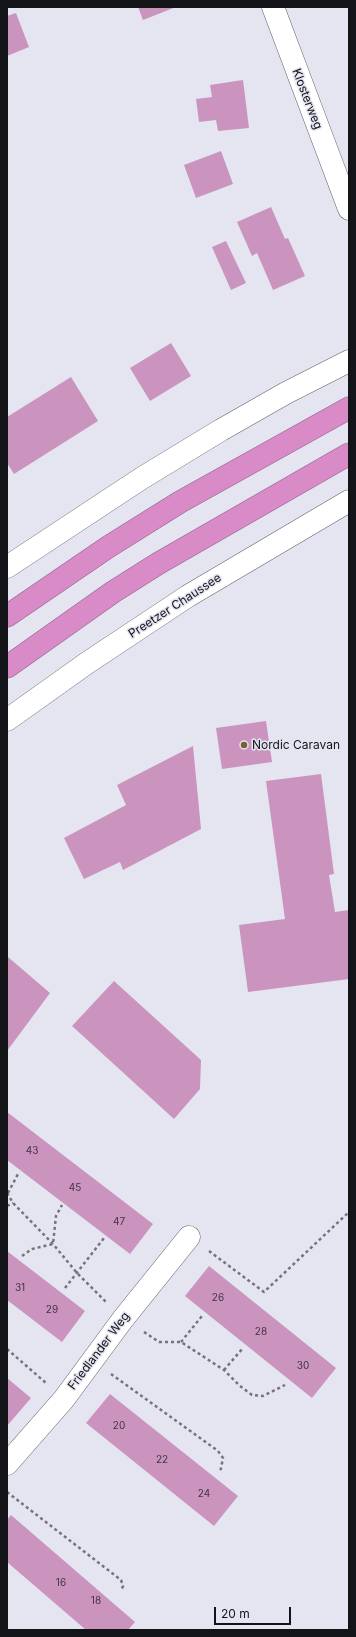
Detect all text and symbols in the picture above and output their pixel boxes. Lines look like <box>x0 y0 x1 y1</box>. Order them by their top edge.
street label: Klosterweg <box>289 67 325 131</box>
street label: Preetzer Chaussee <box>126 571 224 641</box>
place label: Nordic Caravan <box>252 738 340 752</box>
marker: Nordic Caravan <box>239 740 249 750</box>
house number: 43 <box>26 1145 38 1157</box>
house number: 45 <box>69 1182 81 1194</box>
house number: 47 <box>113 1216 125 1228</box>
house number: 31 <box>15 1282 25 1294</box>
house number: 26 <box>212 1292 224 1304</box>
house number: 29 <box>46 1304 58 1316</box>
street label: Friedlander Weg <box>65 1309 133 1393</box>
house number: 28 <box>255 1326 267 1338</box>
house number: 30 <box>297 1360 309 1372</box>
house number: 20 <box>113 1420 125 1432</box>
house number: 22 <box>156 1454 168 1466</box>
house number: 24 <box>198 1488 210 1500</box>
house number: 16 <box>56 1577 66 1589</box>
house number: 18 <box>91 1595 101 1607</box>
scale bar <box>216 1599 293 1625</box>
text: 20 m <box>221 1606 250 1621</box>

